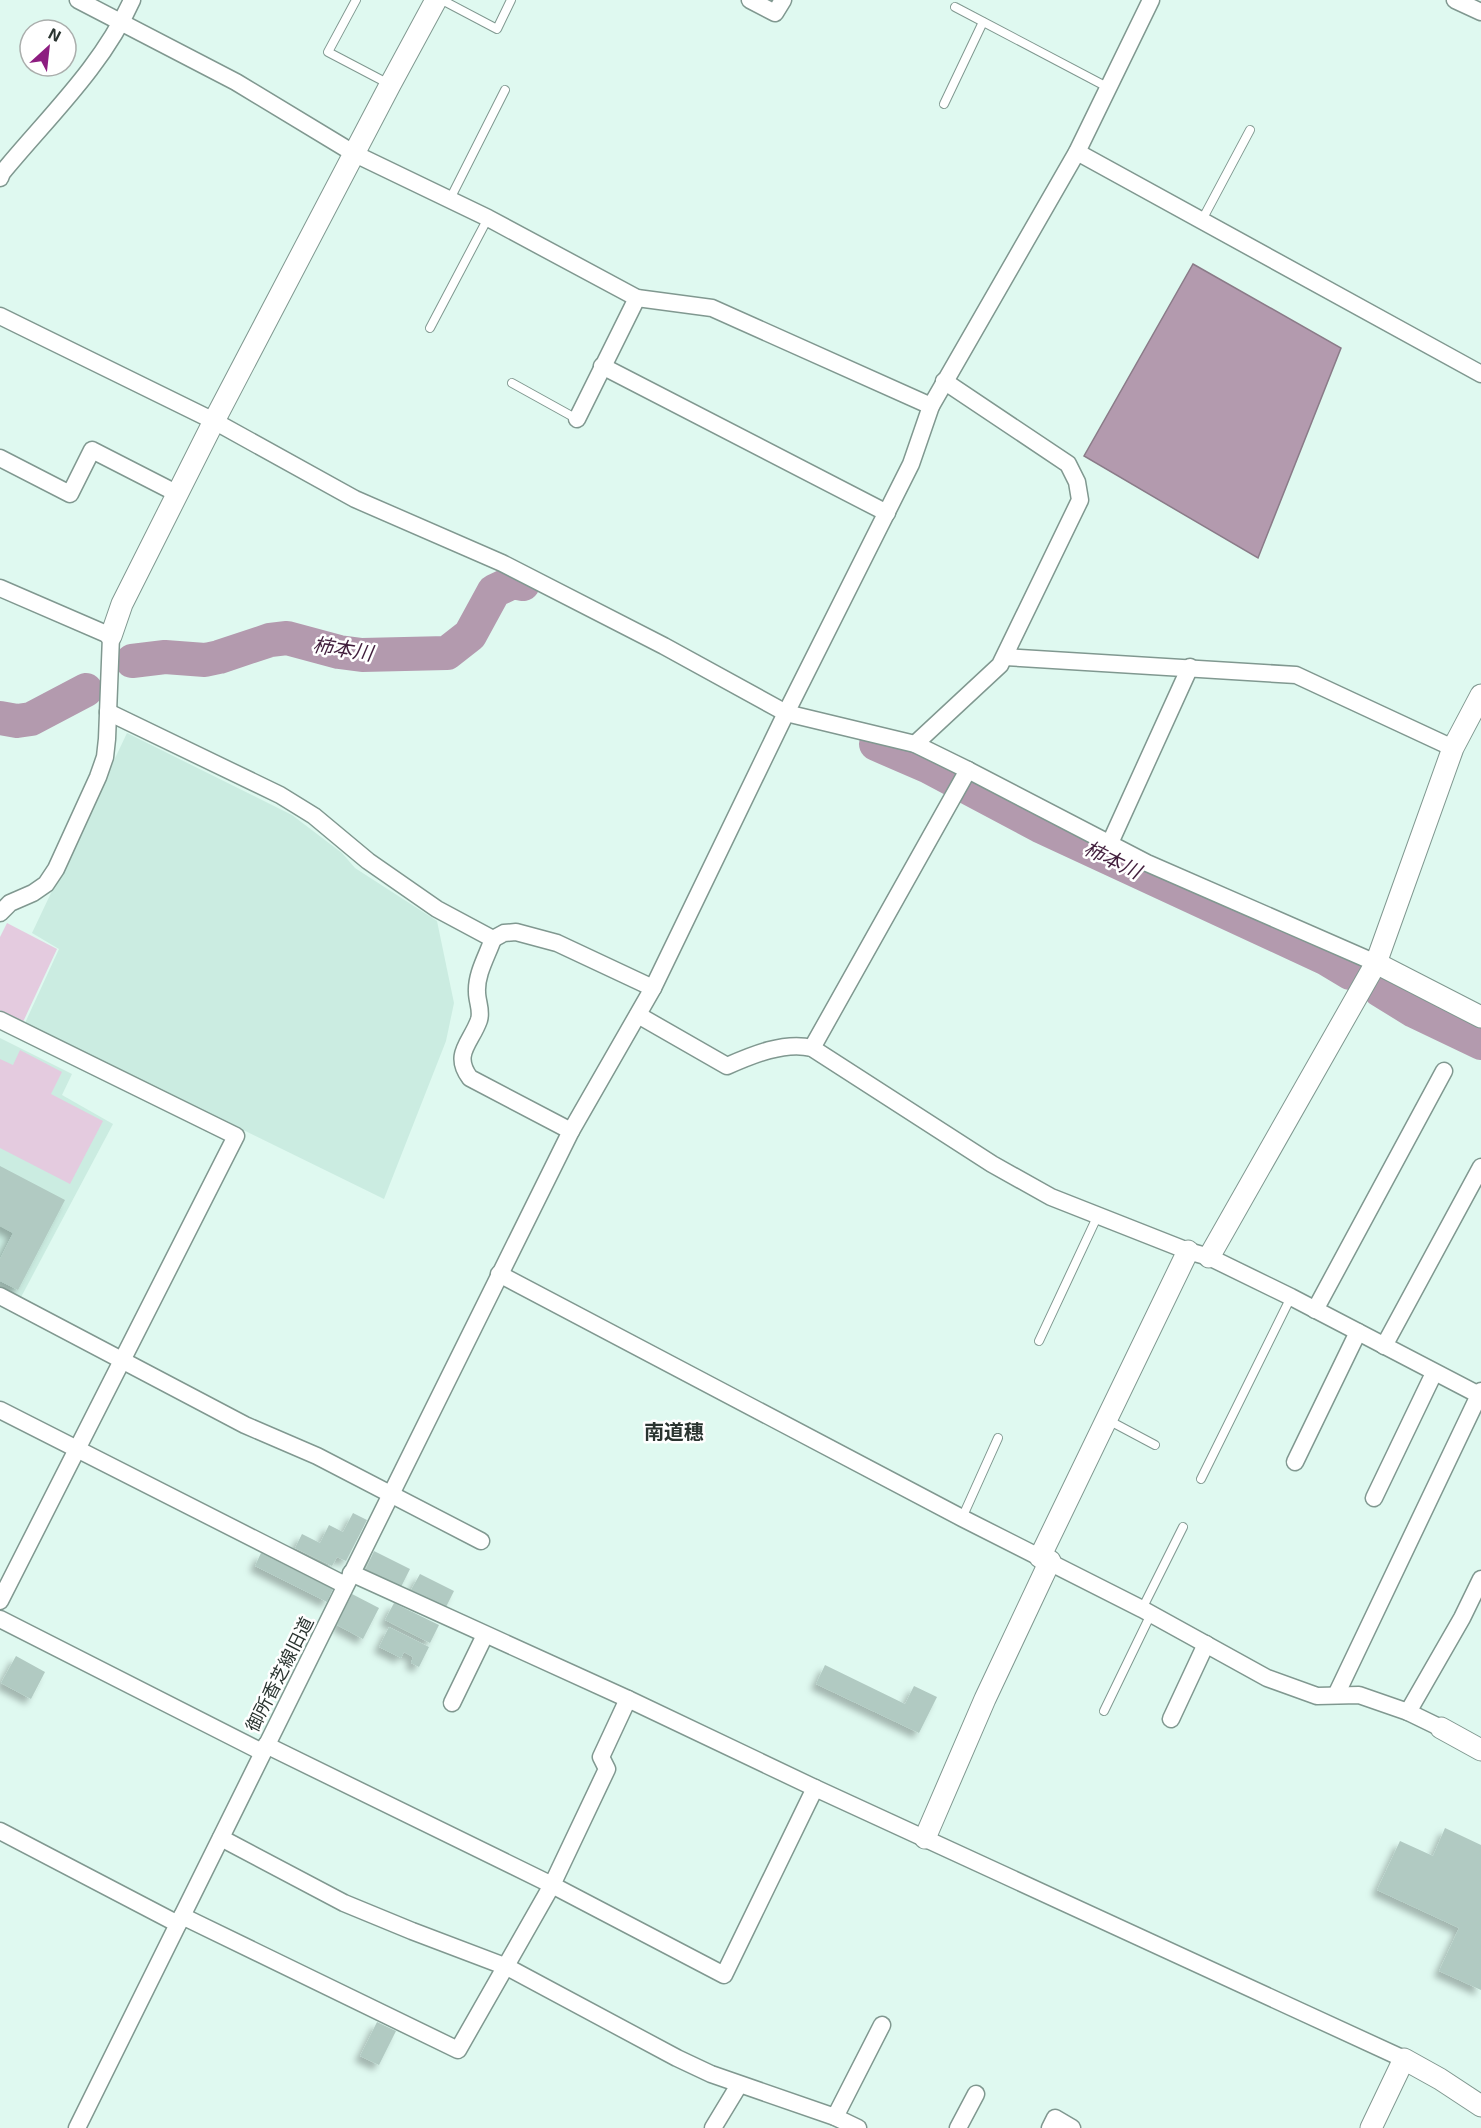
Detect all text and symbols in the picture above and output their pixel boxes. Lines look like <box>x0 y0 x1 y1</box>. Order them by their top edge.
north arrow <box>18 18 78 78</box>
text: N <box>46 23 65 45</box>
water label: 柿本川 <box>311 631 376 665</box>
water label: 柿本川 <box>1081 835 1147 884</box>
district label: 南道穗 <box>644 1419 704 1443</box>
street label: 御所香芝線旧道 <box>241 1613 317 1735</box>

